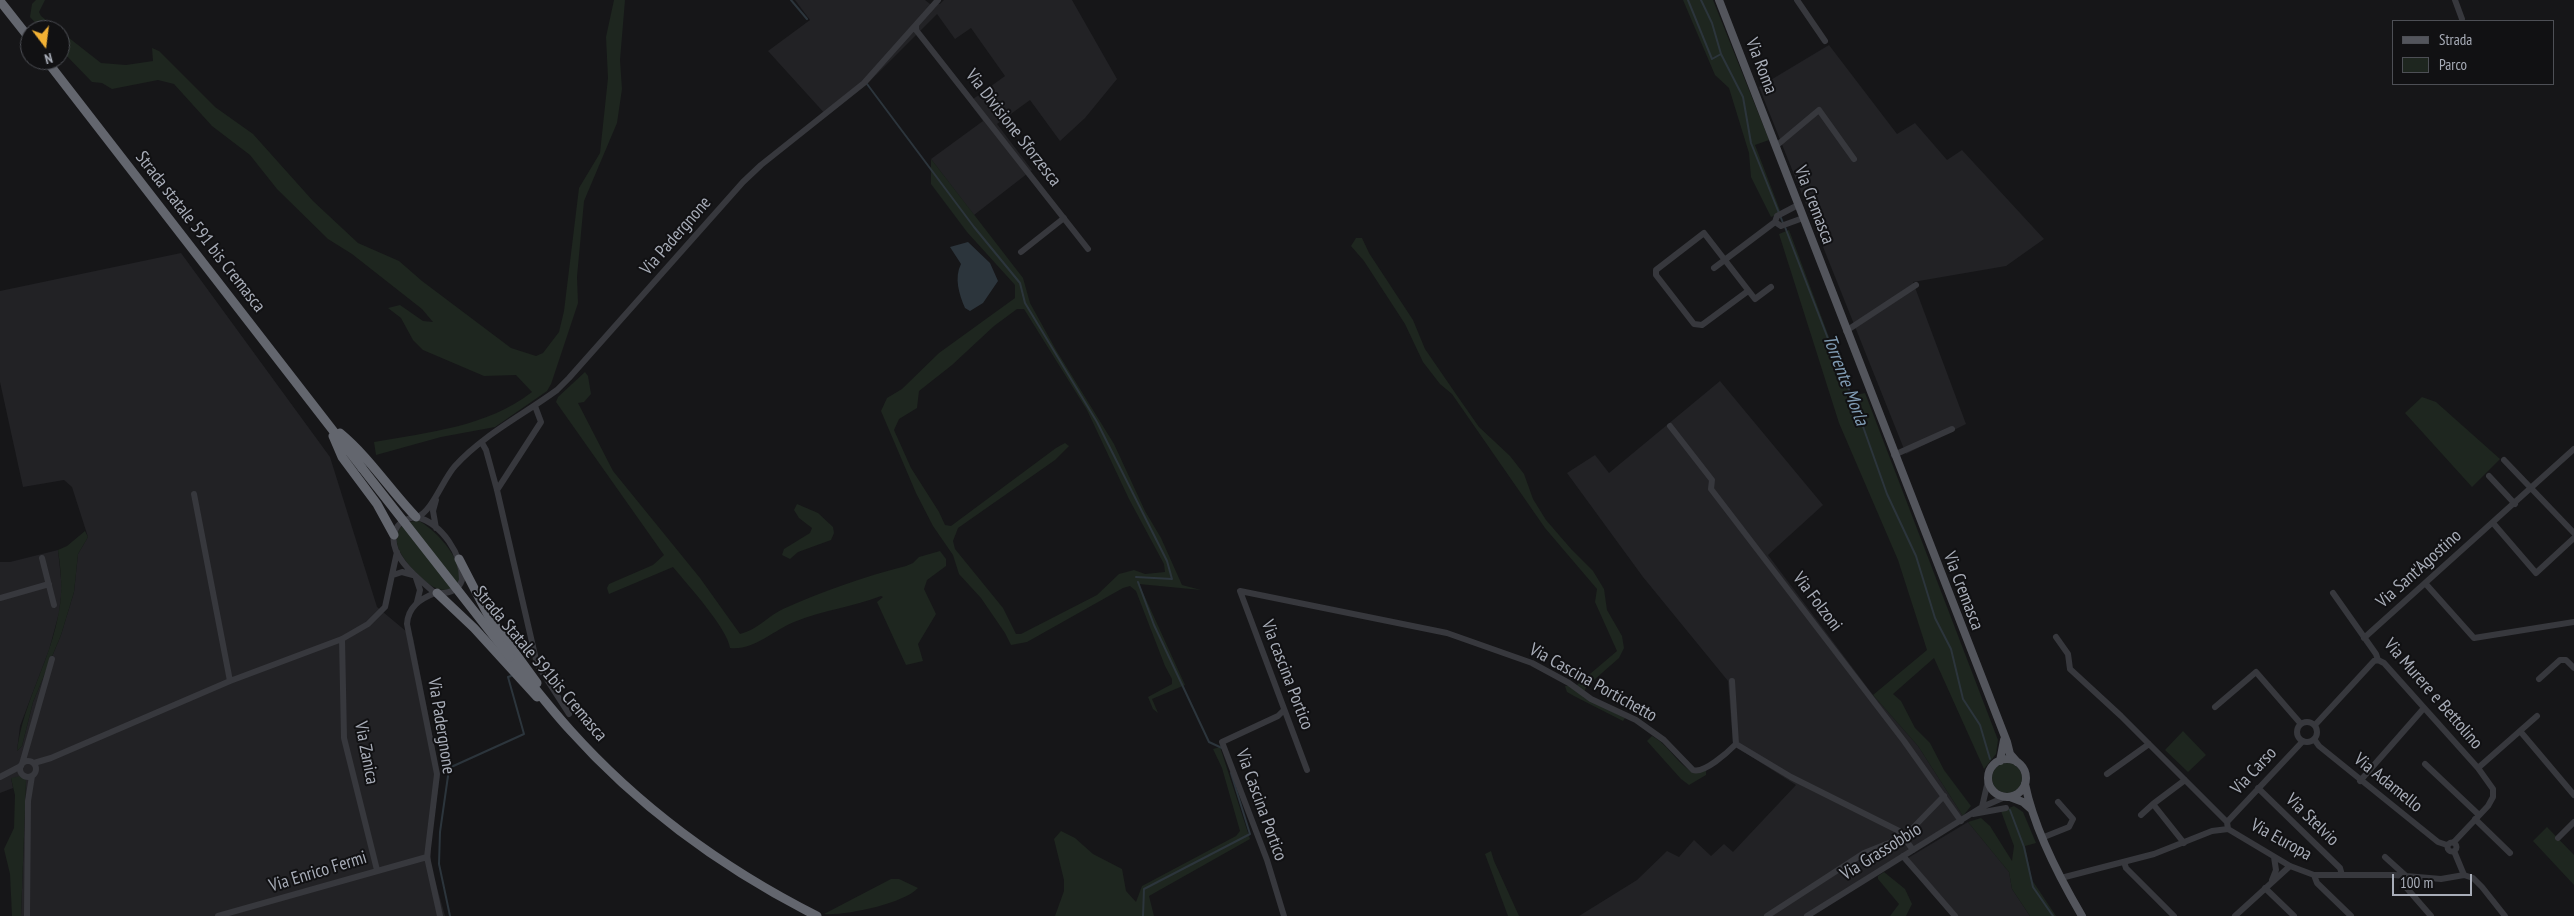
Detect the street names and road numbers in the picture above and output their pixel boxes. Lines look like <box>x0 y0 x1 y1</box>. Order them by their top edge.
street label: Via Roma <box>1741 35 1781 97</box>
street label: Via Divisione Sforzesca <box>961 65 1065 191</box>
street label: Strada statale 591 bis Cremasca <box>130 147 270 317</box>
street label: Via Cremasca <box>1789 163 1839 247</box>
street label: Via Padergnone <box>636 192 716 280</box>
street label: Via Sant'Agostino <box>2372 525 2466 613</box>
street label: Via Cremasca <box>1938 549 1988 633</box>
street label: Via Folzoni <box>1788 568 1846 636</box>
street label: Strada Statale 591bis Cremasca <box>469 582 611 746</box>
street label: Via cascina Portico <box>1256 617 1318 733</box>
street label: Via Murere e Bettolino <box>2379 634 2487 754</box>
street label: Via Cascina Portichetto <box>1525 639 1661 727</box>
street label: Via Padergnone <box>423 676 459 776</box>
street label: Via Zanica <box>349 720 383 786</box>
street label: Via Carso <box>2227 743 2281 799</box>
street label: Via Cascina Portico <box>1231 746 1291 864</box>
street label: Via Adamello <box>2349 749 2427 817</box>
street label: Via Stelvio <box>2281 789 2343 851</box>
street label: Via Europa <box>2247 814 2315 866</box>
street label: Via Grassobbio <box>1836 819 1926 885</box>
street label: Via Enrico Fermi <box>267 847 369 897</box>

